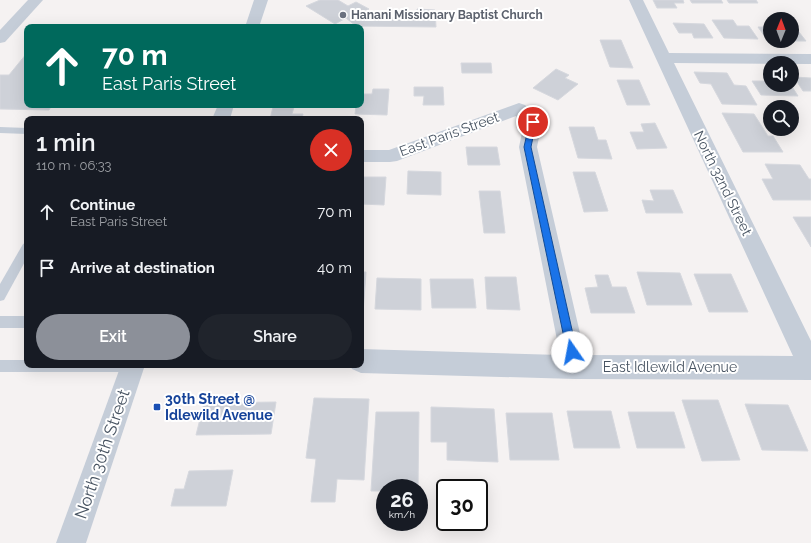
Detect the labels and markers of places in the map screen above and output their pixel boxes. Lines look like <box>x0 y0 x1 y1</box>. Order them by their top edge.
place label: Hanani Missionary Baptist Church <box>351 8 543 22</box>
marker: Hanani Missionary Baptist Church <box>338 10 348 20</box>
pin <box>516 105 550 139</box>
place label: 30th Street @ Idlewild Avenue <box>165 391 273 423</box>
marker: 30th Street @ Idlewild Avenue <box>152 402 162 412</box>

